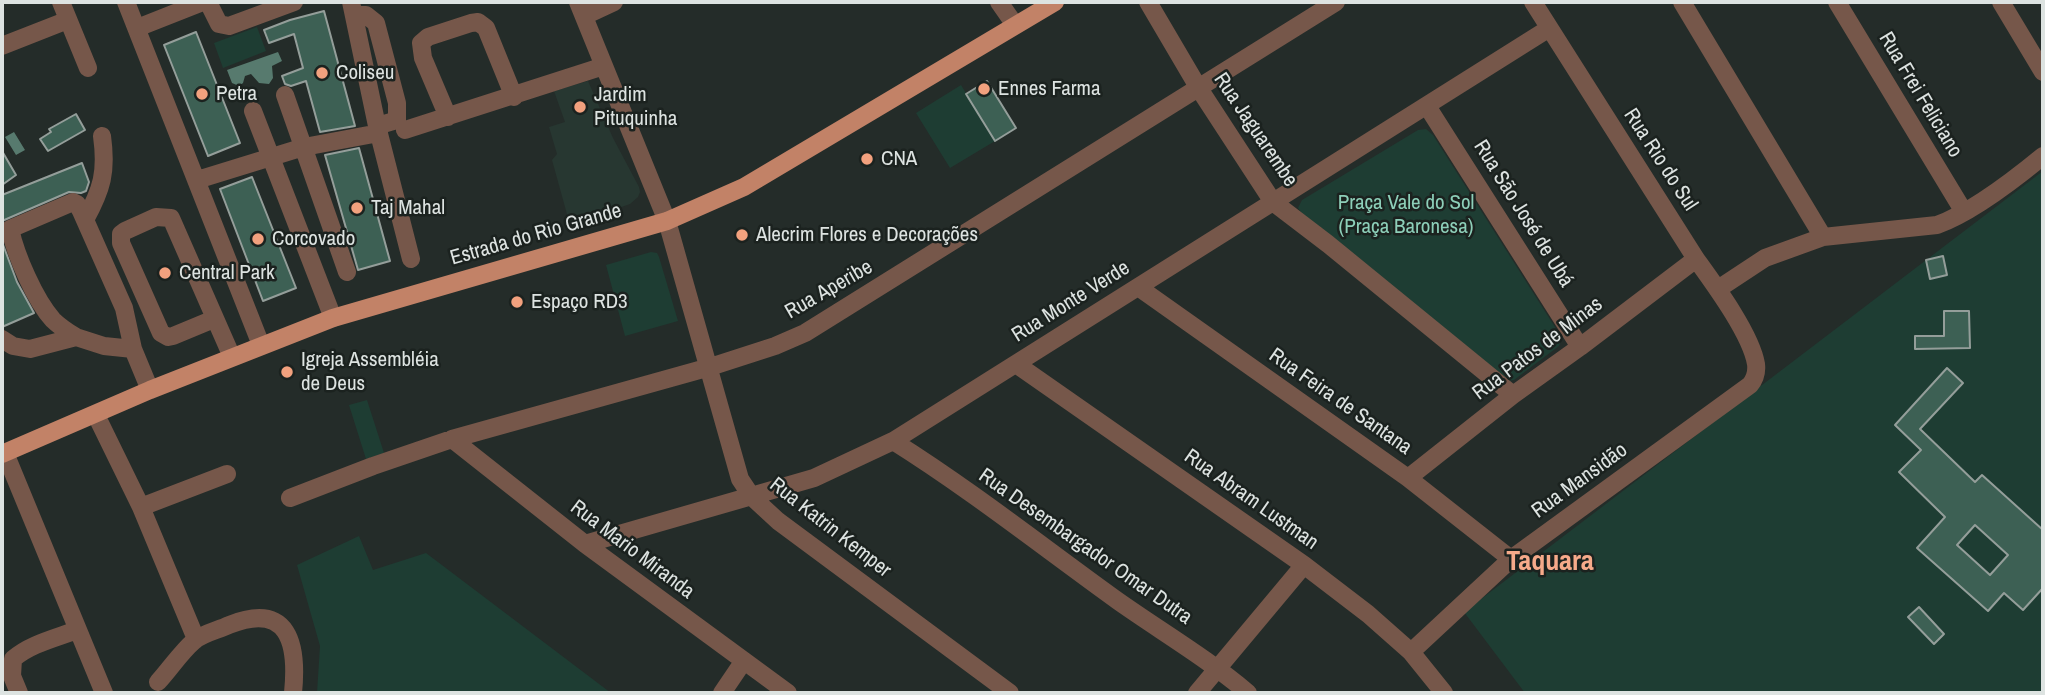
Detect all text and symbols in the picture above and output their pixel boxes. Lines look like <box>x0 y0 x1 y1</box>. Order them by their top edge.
street label: Rua Frei Feliciano <box>1873 28 1967 162</box>
place label: Coliseu <box>336 60 394 86</box>
marker: Coliseu <box>314 65 330 81</box>
street label: Rua Jaguarembe <box>1208 68 1302 192</box>
place label: Ennes Farma <box>998 76 1101 102</box>
place label: Petra <box>216 81 257 107</box>
marker: Ennes Farma <box>976 81 992 97</box>
place label: Jardim Pituquinha <box>594 82 677 132</box>
marker: Petra <box>194 86 210 102</box>
marker: Jardim Pituquinha <box>572 99 588 115</box>
street label: Rua Rio do Sul <box>1618 104 1702 216</box>
street label: Rua São José de Ubá <box>1468 136 1578 292</box>
place label: CNA <box>881 146 917 172</box>
marker: CNA <box>859 151 875 167</box>
park label: Praça Vale do Sol (Praça Baronesa) <box>1338 190 1474 240</box>
place label: Taj Mahal <box>371 195 445 221</box>
street label: Estrada do Rio Grande <box>447 198 625 272</box>
marker: Taj Mahal <box>349 200 365 216</box>
place label: Alecrim Flores e Decorações <box>756 222 978 248</box>
place label: Corcovado <box>272 226 355 252</box>
marker: Alecrim Flores e Decorações <box>734 227 750 243</box>
marker: Corcovado <box>250 231 266 247</box>
street label: Rua Aperibe <box>781 255 877 325</box>
street label: Rua Monte Verde <box>1007 256 1135 348</box>
place label: Central Park <box>179 260 275 286</box>
marker: Central Park <box>157 265 173 281</box>
place label: Espaço RD3 <box>531 289 628 315</box>
street label: Rua Patos de Minas <box>1468 292 1608 406</box>
marker: Espaço RD3 <box>509 294 525 310</box>
street label: Rua Feira de Santana <box>1264 343 1416 461</box>
place label: Igreja Assembléia de Deus <box>301 347 439 397</box>
marker: Igreja Assembléia de Deus <box>279 364 295 380</box>
street label: Rua Mansidão <box>1527 438 1633 524</box>
street label: Rua Abram Lustman <box>1179 444 1323 556</box>
street label: Rua Desembargador Omar Dutra <box>974 464 1196 630</box>
street label: Rua Katrin Kemper <box>764 473 896 583</box>
street label: Rua Mario Miranda <box>565 495 699 605</box>
district label: Taquara <box>1506 545 1594 579</box>

